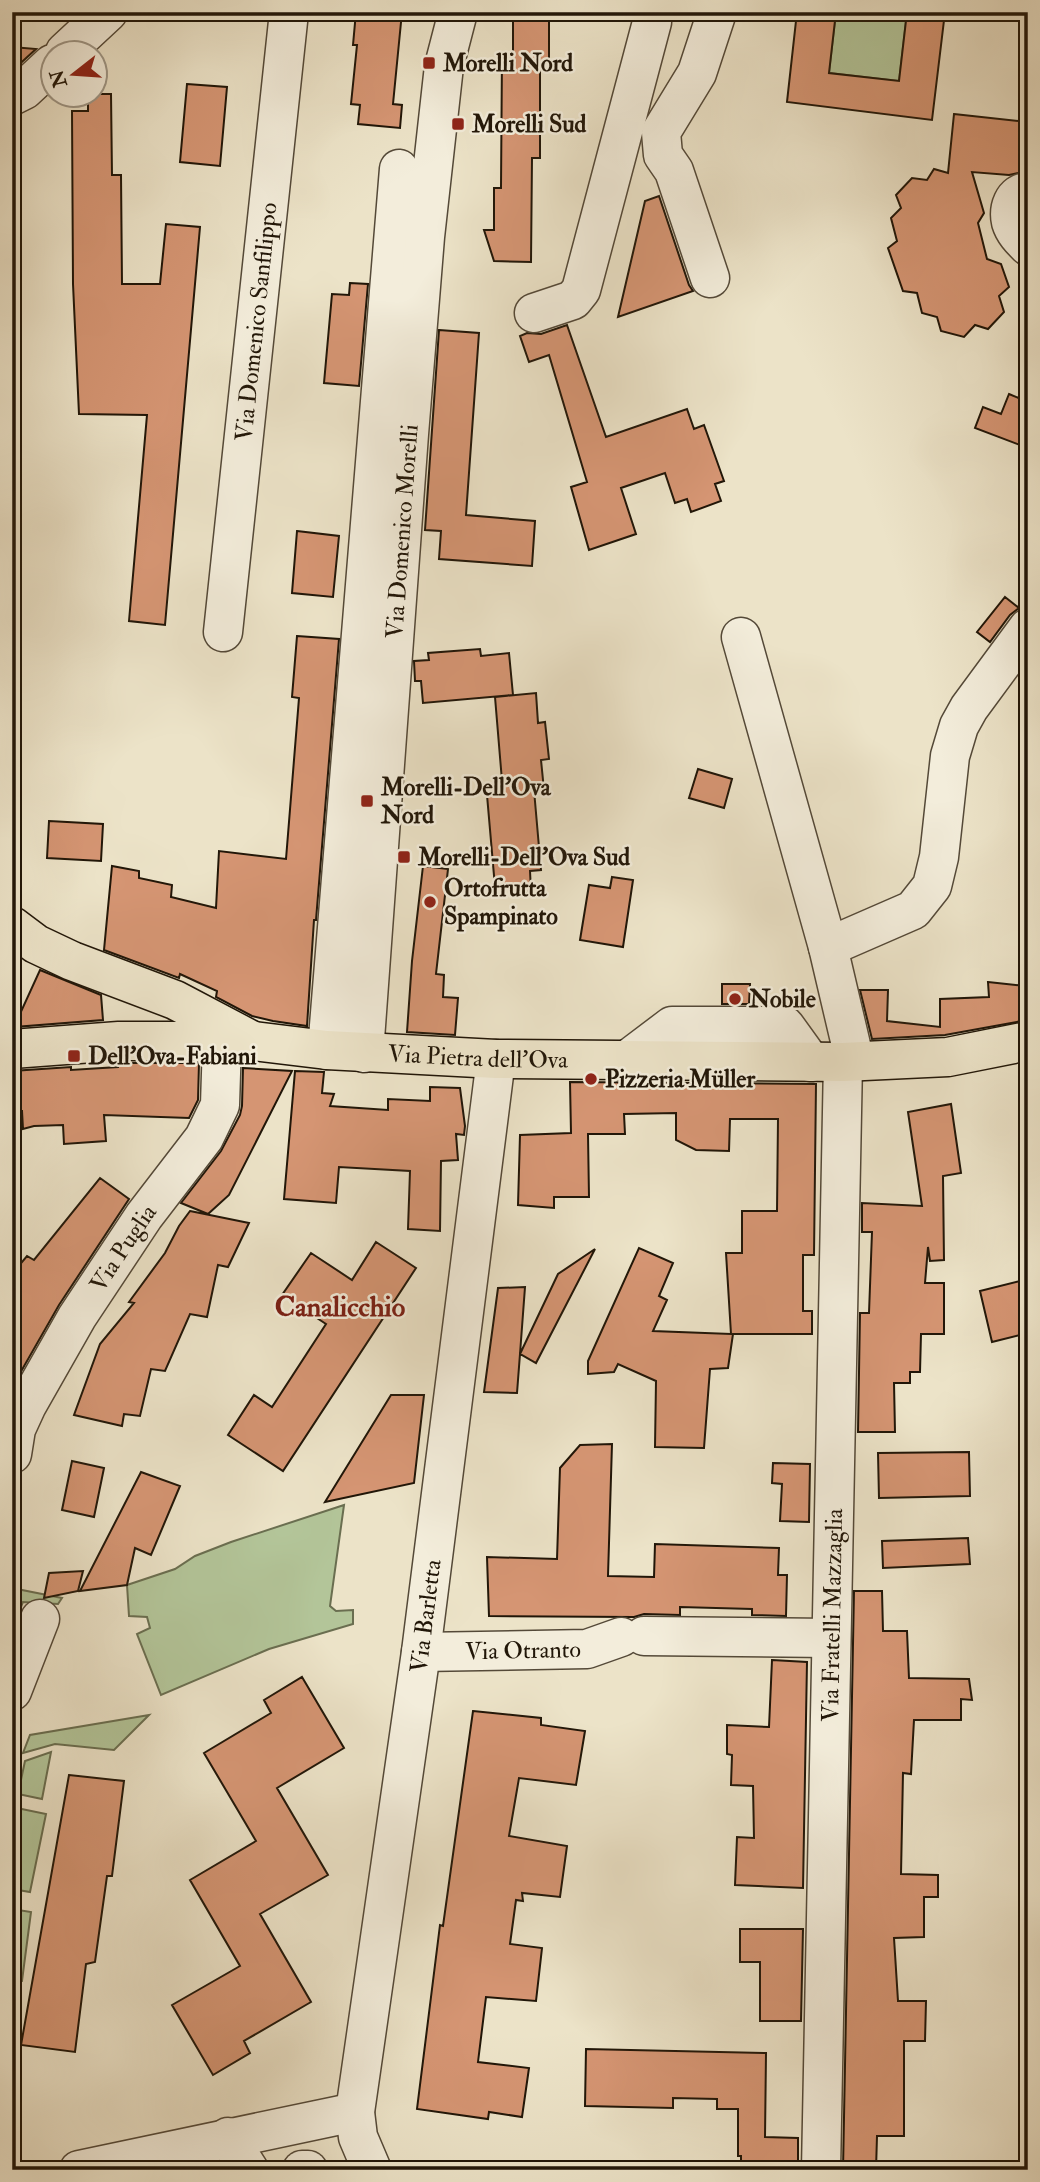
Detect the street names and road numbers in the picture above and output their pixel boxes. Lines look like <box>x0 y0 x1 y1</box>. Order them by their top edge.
street label: Via Domenico Sanfilippo <box>228 201 285 443</box>
street label: Via Domenico Morelli <box>379 423 426 640</box>
street label: Via Pietra dell'Ova <box>387 1038 569 1076</box>
street label: Via Puglia <box>83 1197 164 1298</box>
street label: Via Fratelli Mazzaglia <box>815 1507 850 1722</box>
street label: Via Barletta <box>403 1556 449 1675</box>
street label: Via Otranto <box>465 1634 581 1667</box>

